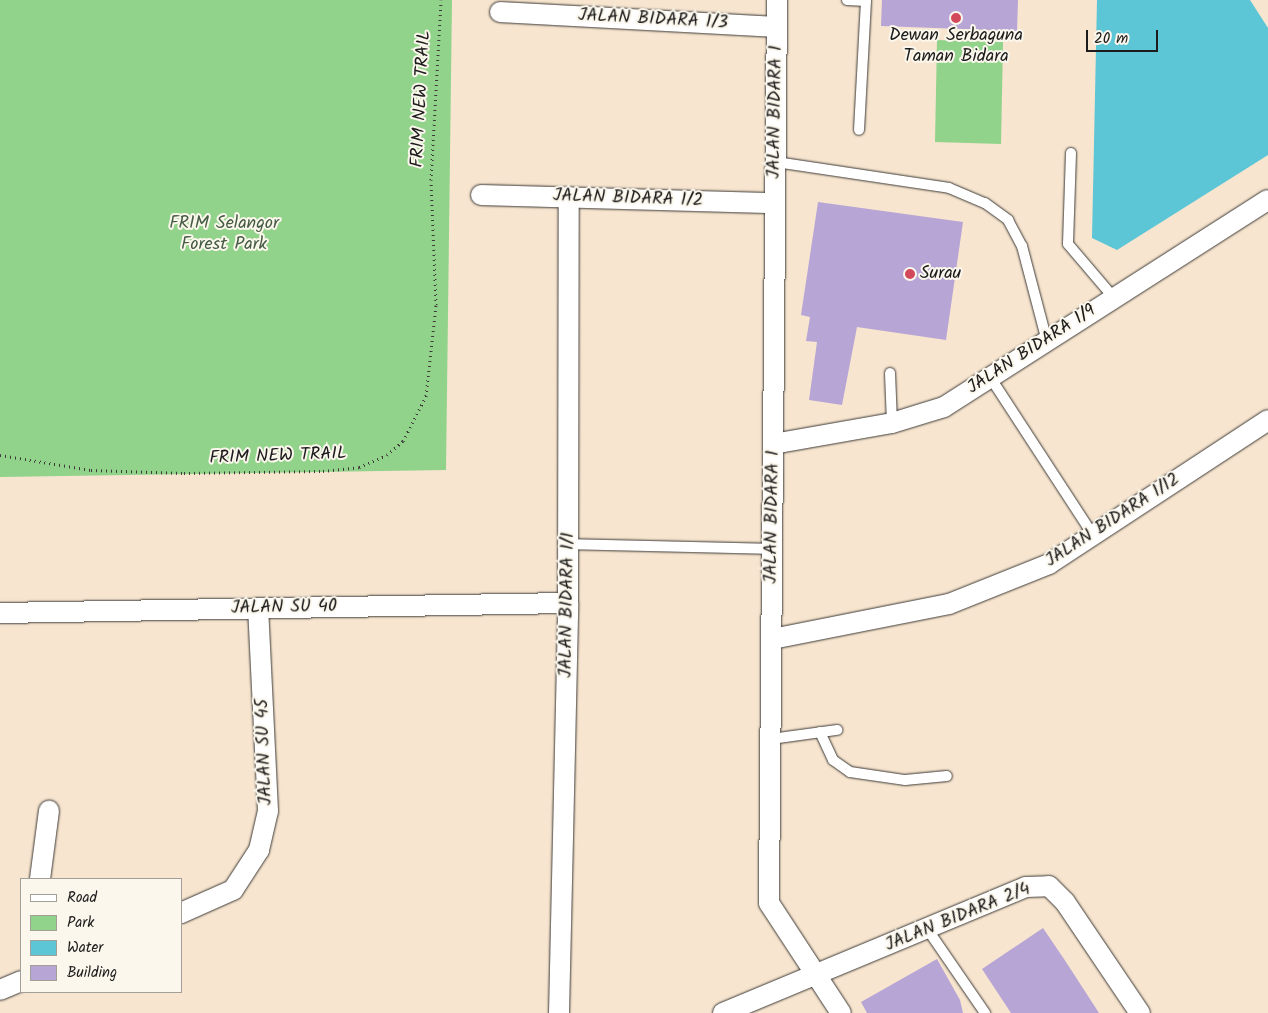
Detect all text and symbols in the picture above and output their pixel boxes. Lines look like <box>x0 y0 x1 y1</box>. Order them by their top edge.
street label: JALAN BIDARA 1/3 <box>577 5 729 35</box>
marker: Dewan Serbaguna Taman Bidara <box>950 12 962 24</box>
scale bar <box>1088 20 1160 52</box>
place label: Dewan Serbaguna Taman Bidara <box>889 26 1023 68</box>
text: 20 m <box>1094 27 1128 51</box>
street label: FRIM NEW TRAIL <box>408 30 436 168</box>
street label: JALAN BIDARA 1 <box>764 45 788 179</box>
street label: JALAN BIDARA 1/2 <box>553 186 703 212</box>
park label: FRIM Selangor Forest Park <box>169 214 279 256</box>
place label: Surau <box>920 263 961 285</box>
marker: Surau <box>904 268 916 280</box>
street label: JALAN BIDARA 1/9 <box>964 300 1100 400</box>
street label: FRIM NEW TRAIL <box>209 444 347 470</box>
street label: JALAN BIDARA 1 <box>761 450 785 584</box>
street label: JALAN BIDARA 1/12 <box>1042 469 1184 573</box>
street label: JALAN BIDARA 1/1 <box>556 532 580 678</box>
street label: JALAN SU 40 <box>231 596 337 620</box>
street label: JALAN SU 45 <box>252 698 278 806</box>
legend <box>20 878 182 993</box>
street label: JALAN BIDARA 2/4 <box>882 879 1034 957</box>
text: Road <box>67 886 97 910</box>
text: Park <box>67 911 94 935</box>
text: Water <box>67 936 103 960</box>
text: Building <box>67 961 117 985</box>

